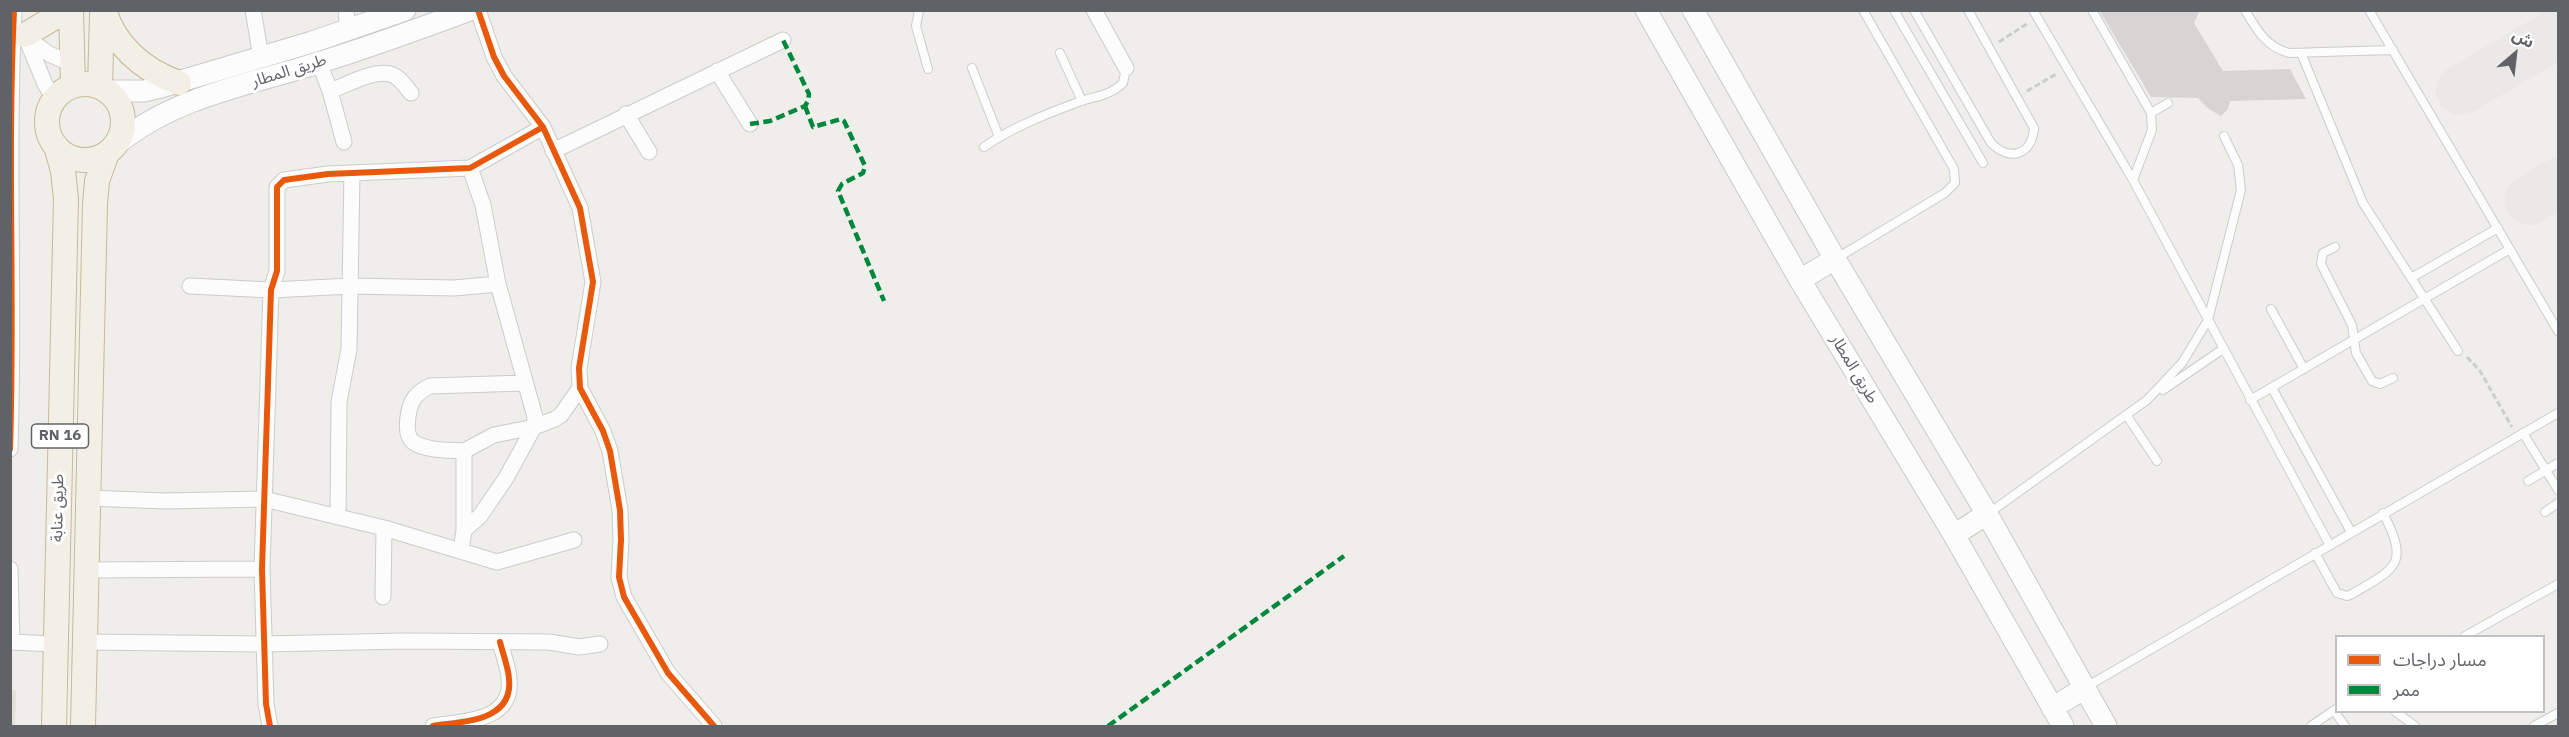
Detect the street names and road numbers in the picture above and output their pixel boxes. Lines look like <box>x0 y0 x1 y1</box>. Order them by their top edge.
street label: طريق المطار <box>249 51 329 91</box>
street label: طريق المطار <box>1826 331 1882 407</box>
road number: RN 16 <box>32 424 88 448</box>
street label: طريق عنابة <box>48 474 68 542</box>

